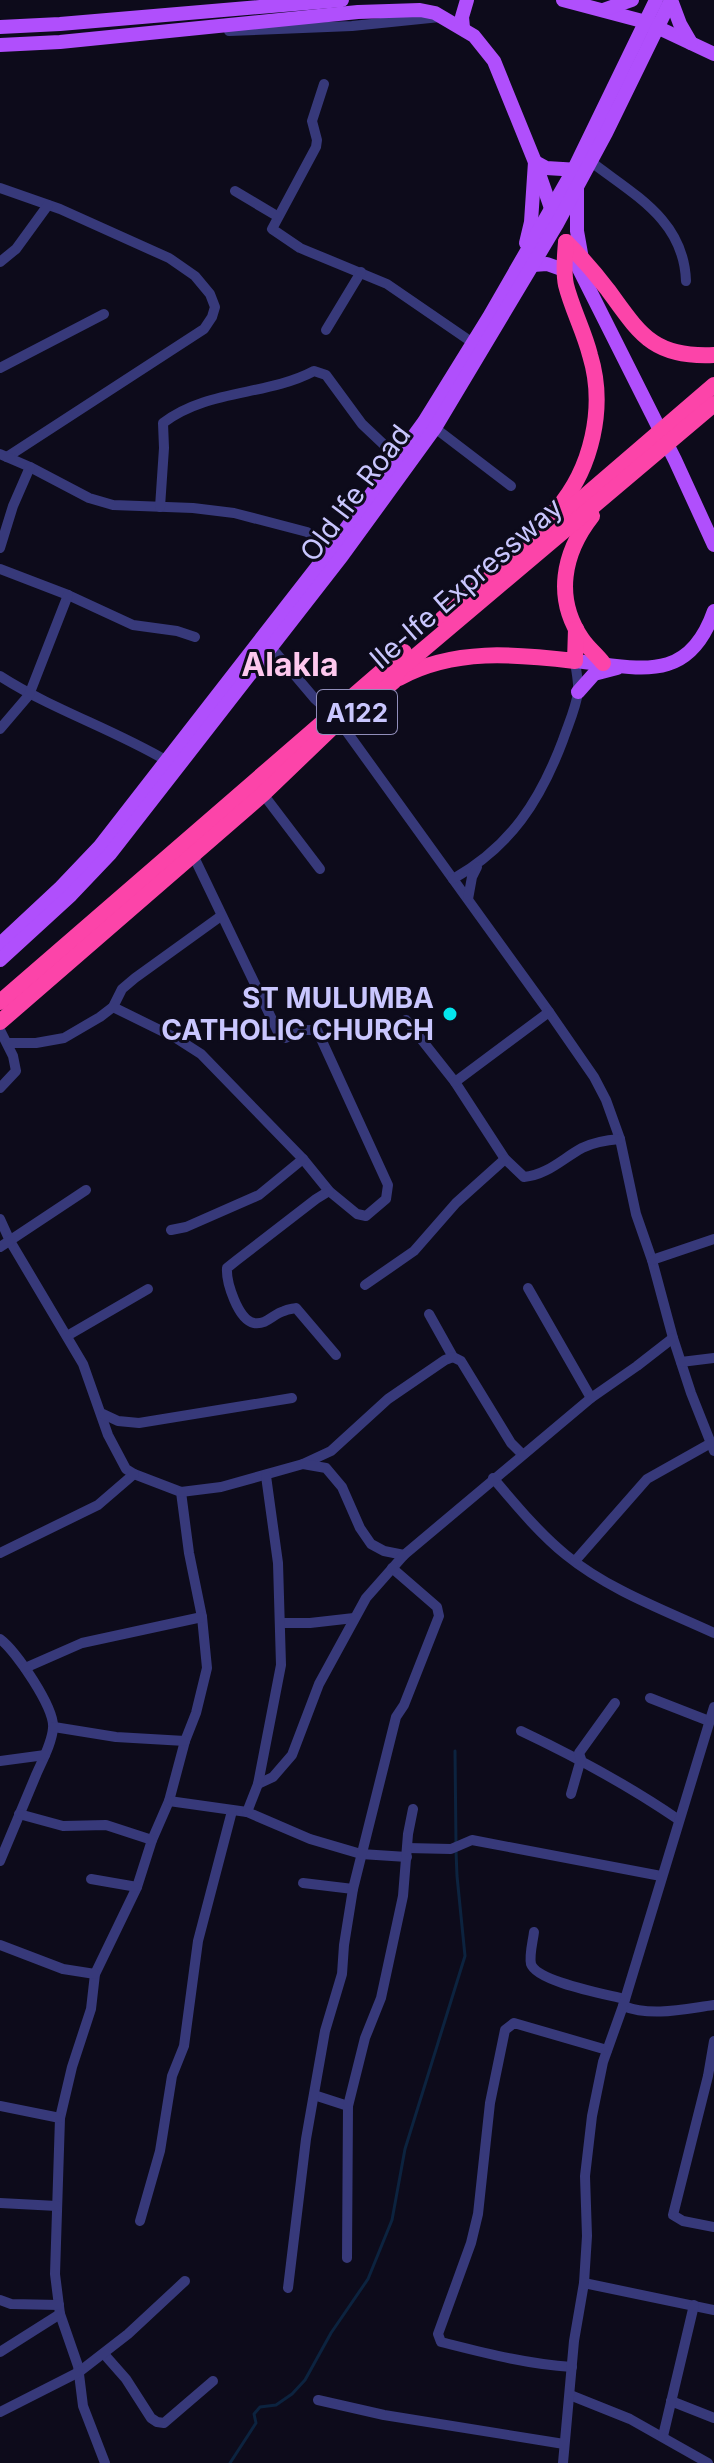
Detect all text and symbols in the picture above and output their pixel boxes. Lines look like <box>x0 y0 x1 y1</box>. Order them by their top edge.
street label: Old Ife Road <box>293 418 417 568</box>
street label: Ile-Ife Expressway <box>363 490 569 676</box>
district label: AlakIa <box>241 645 339 684</box>
road number: A122 <box>317 690 397 734</box>
place label: ST MULUMBA CATHOLIC CHURCH <box>161 981 434 1047</box>
marker: ST MULUMBA CATHOLIC CHURCH <box>441 1005 459 1023</box>

